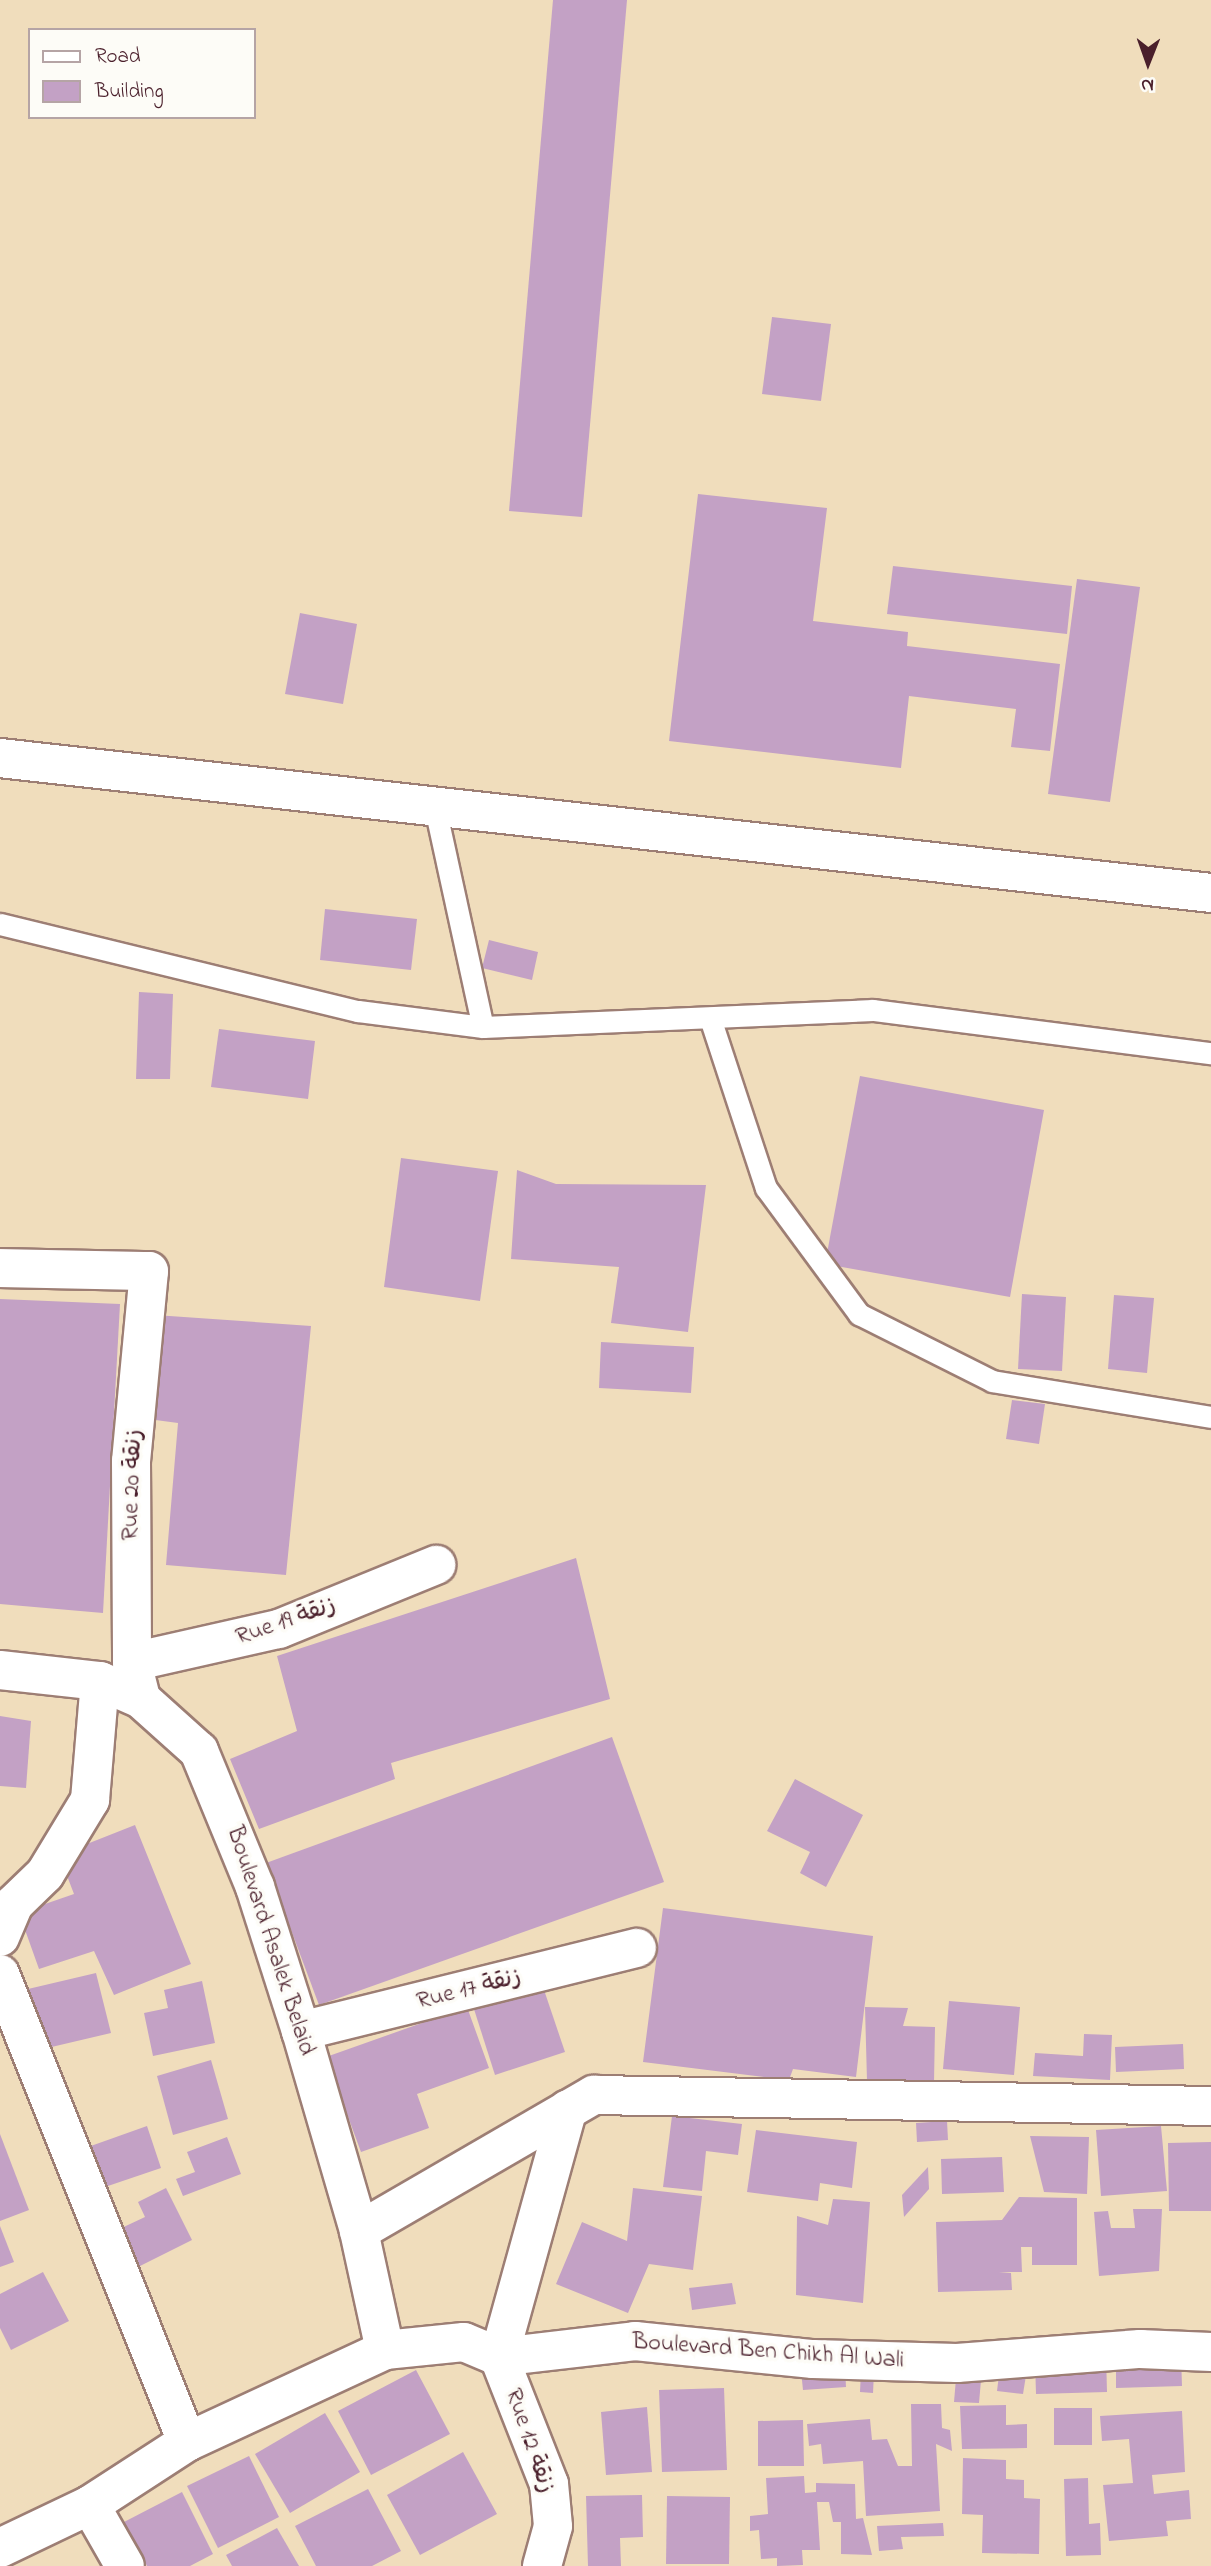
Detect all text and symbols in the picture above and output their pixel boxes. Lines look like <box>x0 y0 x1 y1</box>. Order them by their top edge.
legend <box>28 28 256 119</box>
north arrow <box>1113 28 1183 98</box>
text: Road <box>95 42 141 72</box>
text: N <box>1141 71 1154 98</box>
text: Building <box>95 77 164 107</box>
street label: Rue 20 زنقة <box>117 1429 149 1541</box>
street label: Rue 19 زنقة <box>232 1591 340 1653</box>
street label: Boulevard Asalek Belaid <box>219 1823 321 2059</box>
street label: Rue 17 زنقة <box>414 1963 524 2017</box>
street label: Boulevard Ben Chikh Al Wali <box>631 2328 905 2376</box>
street label: Rue 12 زنقة <box>498 2385 560 2497</box>

